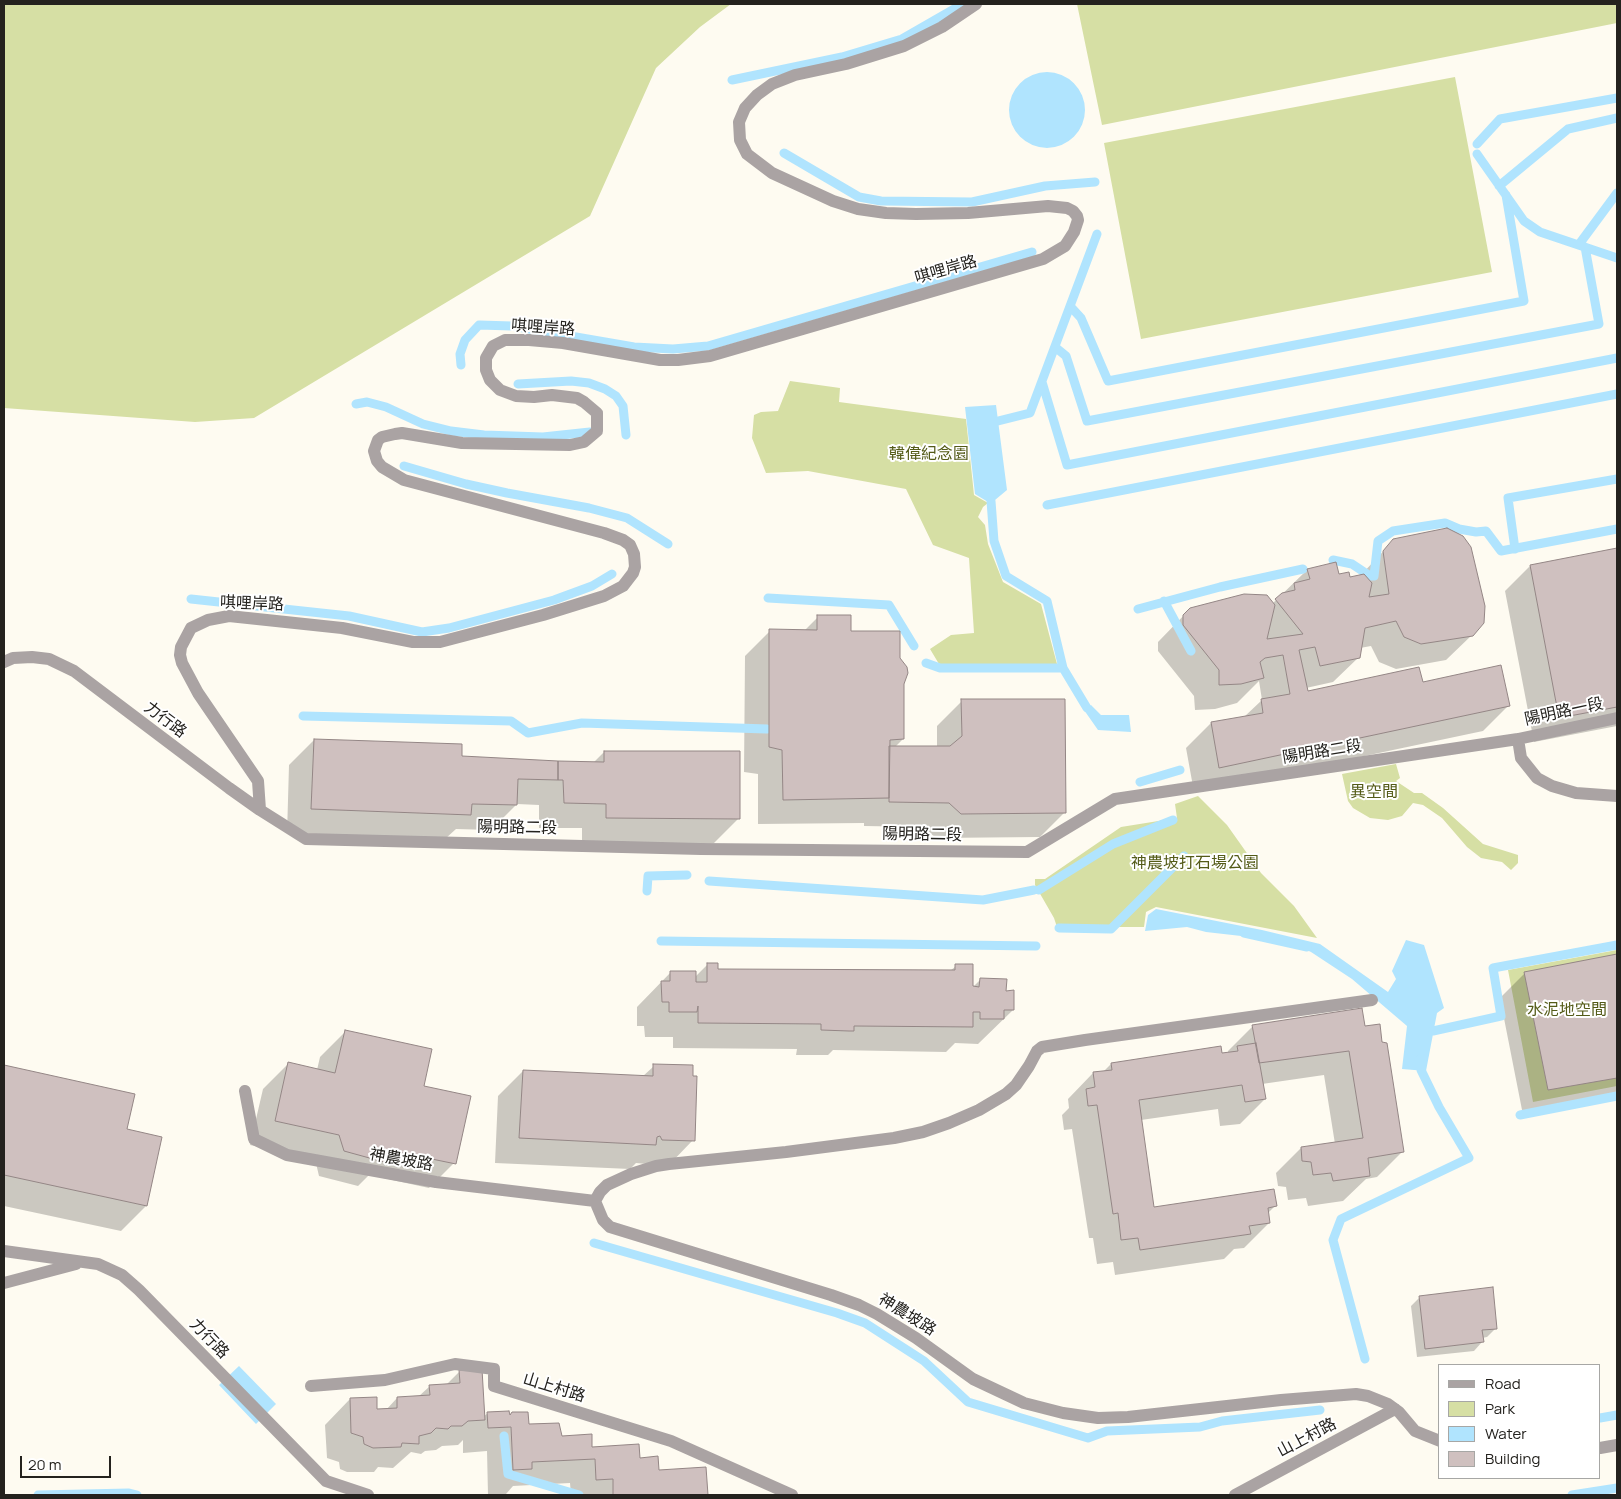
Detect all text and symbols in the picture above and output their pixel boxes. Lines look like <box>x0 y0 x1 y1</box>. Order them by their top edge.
street label: 唭哩岸路 <box>913 252 979 288</box>
street label: 唭哩岸路 <box>510 316 576 340</box>
park label: 韓偉紀念園 <box>889 445 969 465</box>
street label: 唭哩岸路 <box>220 593 284 615</box>
street label: 陽明路一段 <box>1523 694 1605 730</box>
street label: 力行路 <box>140 698 190 742</box>
street label: 陽明路二段 <box>1281 736 1363 768</box>
park label: 異空間 <box>1350 783 1398 803</box>
street label: 陽明路二段 <box>477 818 557 838</box>
street label: 陽明路二段 <box>882 825 962 845</box>
park label: 神農坡打石場公園 <box>1131 854 1259 874</box>
park label: 水泥地空間 <box>1527 1001 1607 1021</box>
street label: 神農坡路 <box>368 1145 434 1175</box>
street label: 神農坡路 <box>875 1290 939 1340</box>
street label: 力行路 <box>185 1315 233 1363</box>
legend <box>1438 1364 1601 1479</box>
street label: 山上村路 <box>521 1369 587 1407</box>
text: Road <box>1485 1373 1521 1394</box>
text: Park <box>1485 1398 1515 1419</box>
street label: 山上村路 <box>1274 1415 1340 1461</box>
text: Water <box>1485 1423 1527 1444</box>
scale bar <box>22 1446 114 1478</box>
text: Building <box>1485 1448 1540 1469</box>
text: 20 m <box>28 1454 61 1475</box>

